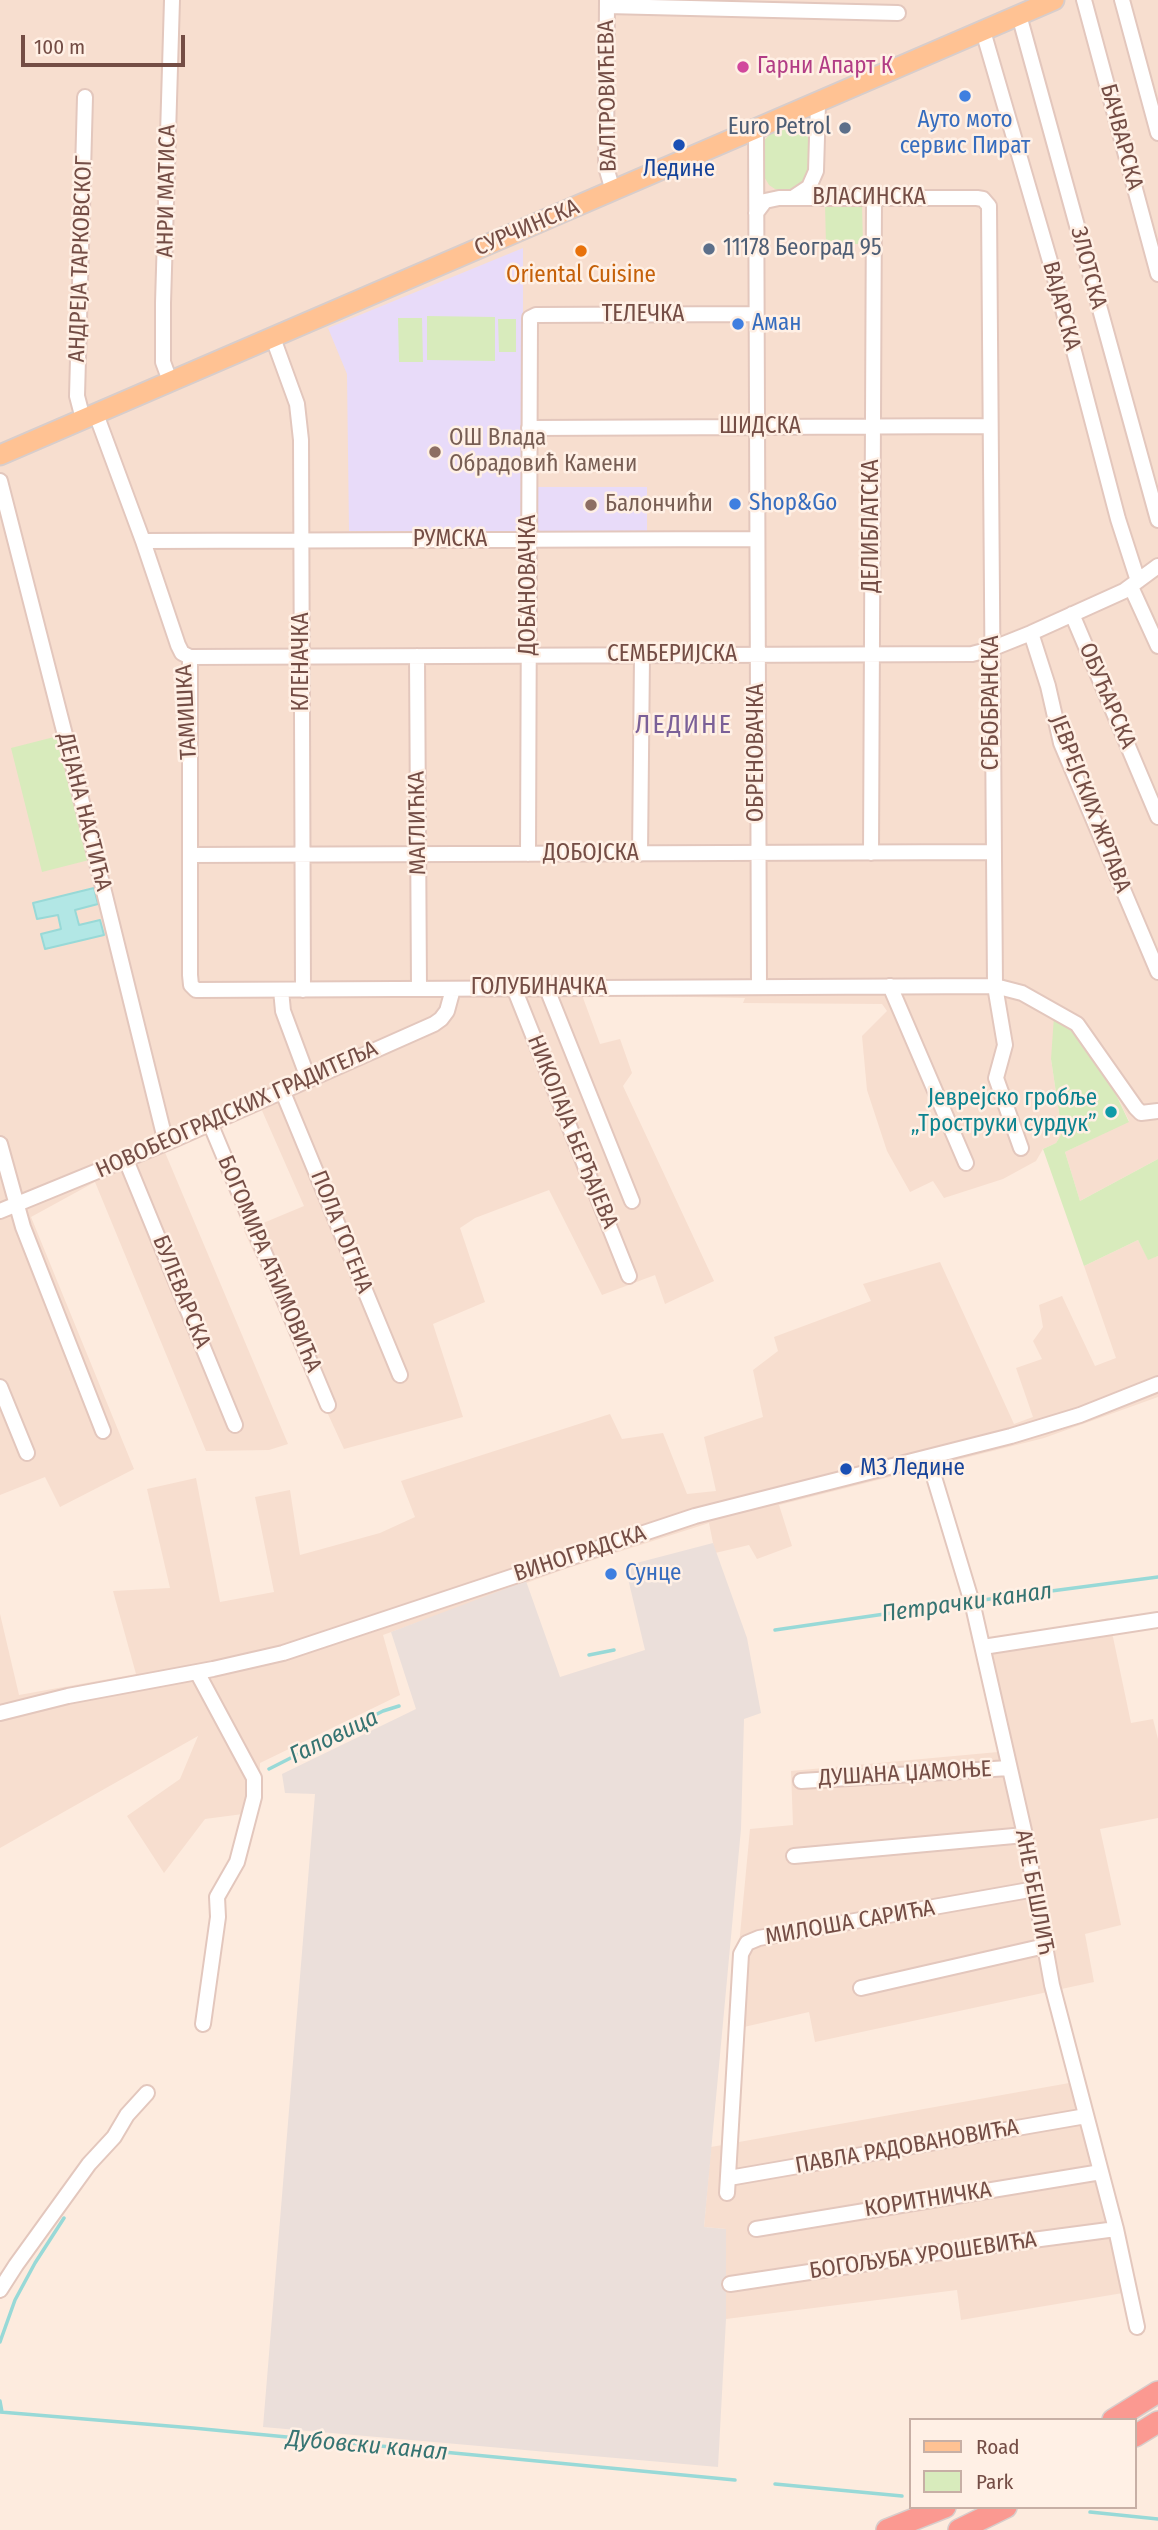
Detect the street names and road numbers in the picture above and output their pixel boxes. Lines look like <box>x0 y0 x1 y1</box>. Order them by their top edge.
street label: ВАЛТРОВИЋЕВА <box>593 20 623 172</box>
street label: БАЧВАРСКА <box>1094 81 1148 193</box>
street label: АНРИ МАТИСА <box>152 124 182 258</box>
street label: АНДРЕЈА ТАРКОВСКОГ <box>64 155 98 363</box>
street label: ВЛАСИНСКА <box>812 184 926 212</box>
street label: СУРЧИНСКА <box>470 194 584 262</box>
street label: ЗЛОТСКА <box>1064 224 1112 312</box>
street label: ВАЈАРСКА <box>1036 258 1086 354</box>
street label: ТЕЛЕЧКА <box>602 301 684 329</box>
street label: ШИДСКА <box>719 413 801 441</box>
street label: ДЕЛИБЛАТСКА <box>858 459 886 593</box>
street label: ДОБАНОВАЧКА <box>515 515 543 655</box>
street label: РУМСКА <box>413 526 487 554</box>
street label: КЛЕНАЧКА <box>288 612 316 712</box>
street label: СРБОБРАНСКА <box>978 635 1006 771</box>
street label: ОБУЋАРСКА <box>1072 639 1142 753</box>
street label: СЕМБЕРИЈСКА <box>607 641 737 669</box>
street label: ТАМИШКА <box>171 664 203 760</box>
street label: ОБРЕНОВАЧКА <box>743 684 771 822</box>
street label: ЈЕВРЕЈСКИХ ЖРТАВА <box>1043 711 1137 897</box>
street label: ДЕЈАНА НАСТИЋА <box>51 730 117 894</box>
street label: МАГЛИЋКА <box>403 771 433 875</box>
street label: ДОБОЈСКА <box>543 840 639 868</box>
street label: ГОЛУБИНАЧКА <box>471 974 607 1002</box>
street label: НИКОЛАЈА БЕРЂАЈЕВА <box>521 1031 623 1233</box>
street label: НОВОБЕОГРАДСКИХ ГРАДИТЕЉА <box>92 1035 382 1185</box>
street label: БОГОМИРА АЋИМОВИЋА <box>211 1152 327 1376</box>
street label: ПОЛА ГОГЕНА <box>304 1167 378 1297</box>
street label: БУЛЕВАРСКА <box>146 1232 216 1352</box>
street label: ВИНОГРАДСКА <box>511 1520 649 1588</box>
street label: ДУШАНА ЏАМОЊЕ <box>818 1756 992 1792</box>
street label: АНЕ БЕШЛИЋ <box>1008 1827 1060 1957</box>
street label: МИЛОША САРИЋА <box>763 1895 937 1951</box>
street label: ПАВЛА РАДОВАНОВИЋА <box>793 2114 1021 2180</box>
street label: КОРИТНИЧКА <box>863 2176 993 2224</box>
street label: БОГОЉУБА УРОШЕВИЋА <box>808 2226 1038 2286</box>

